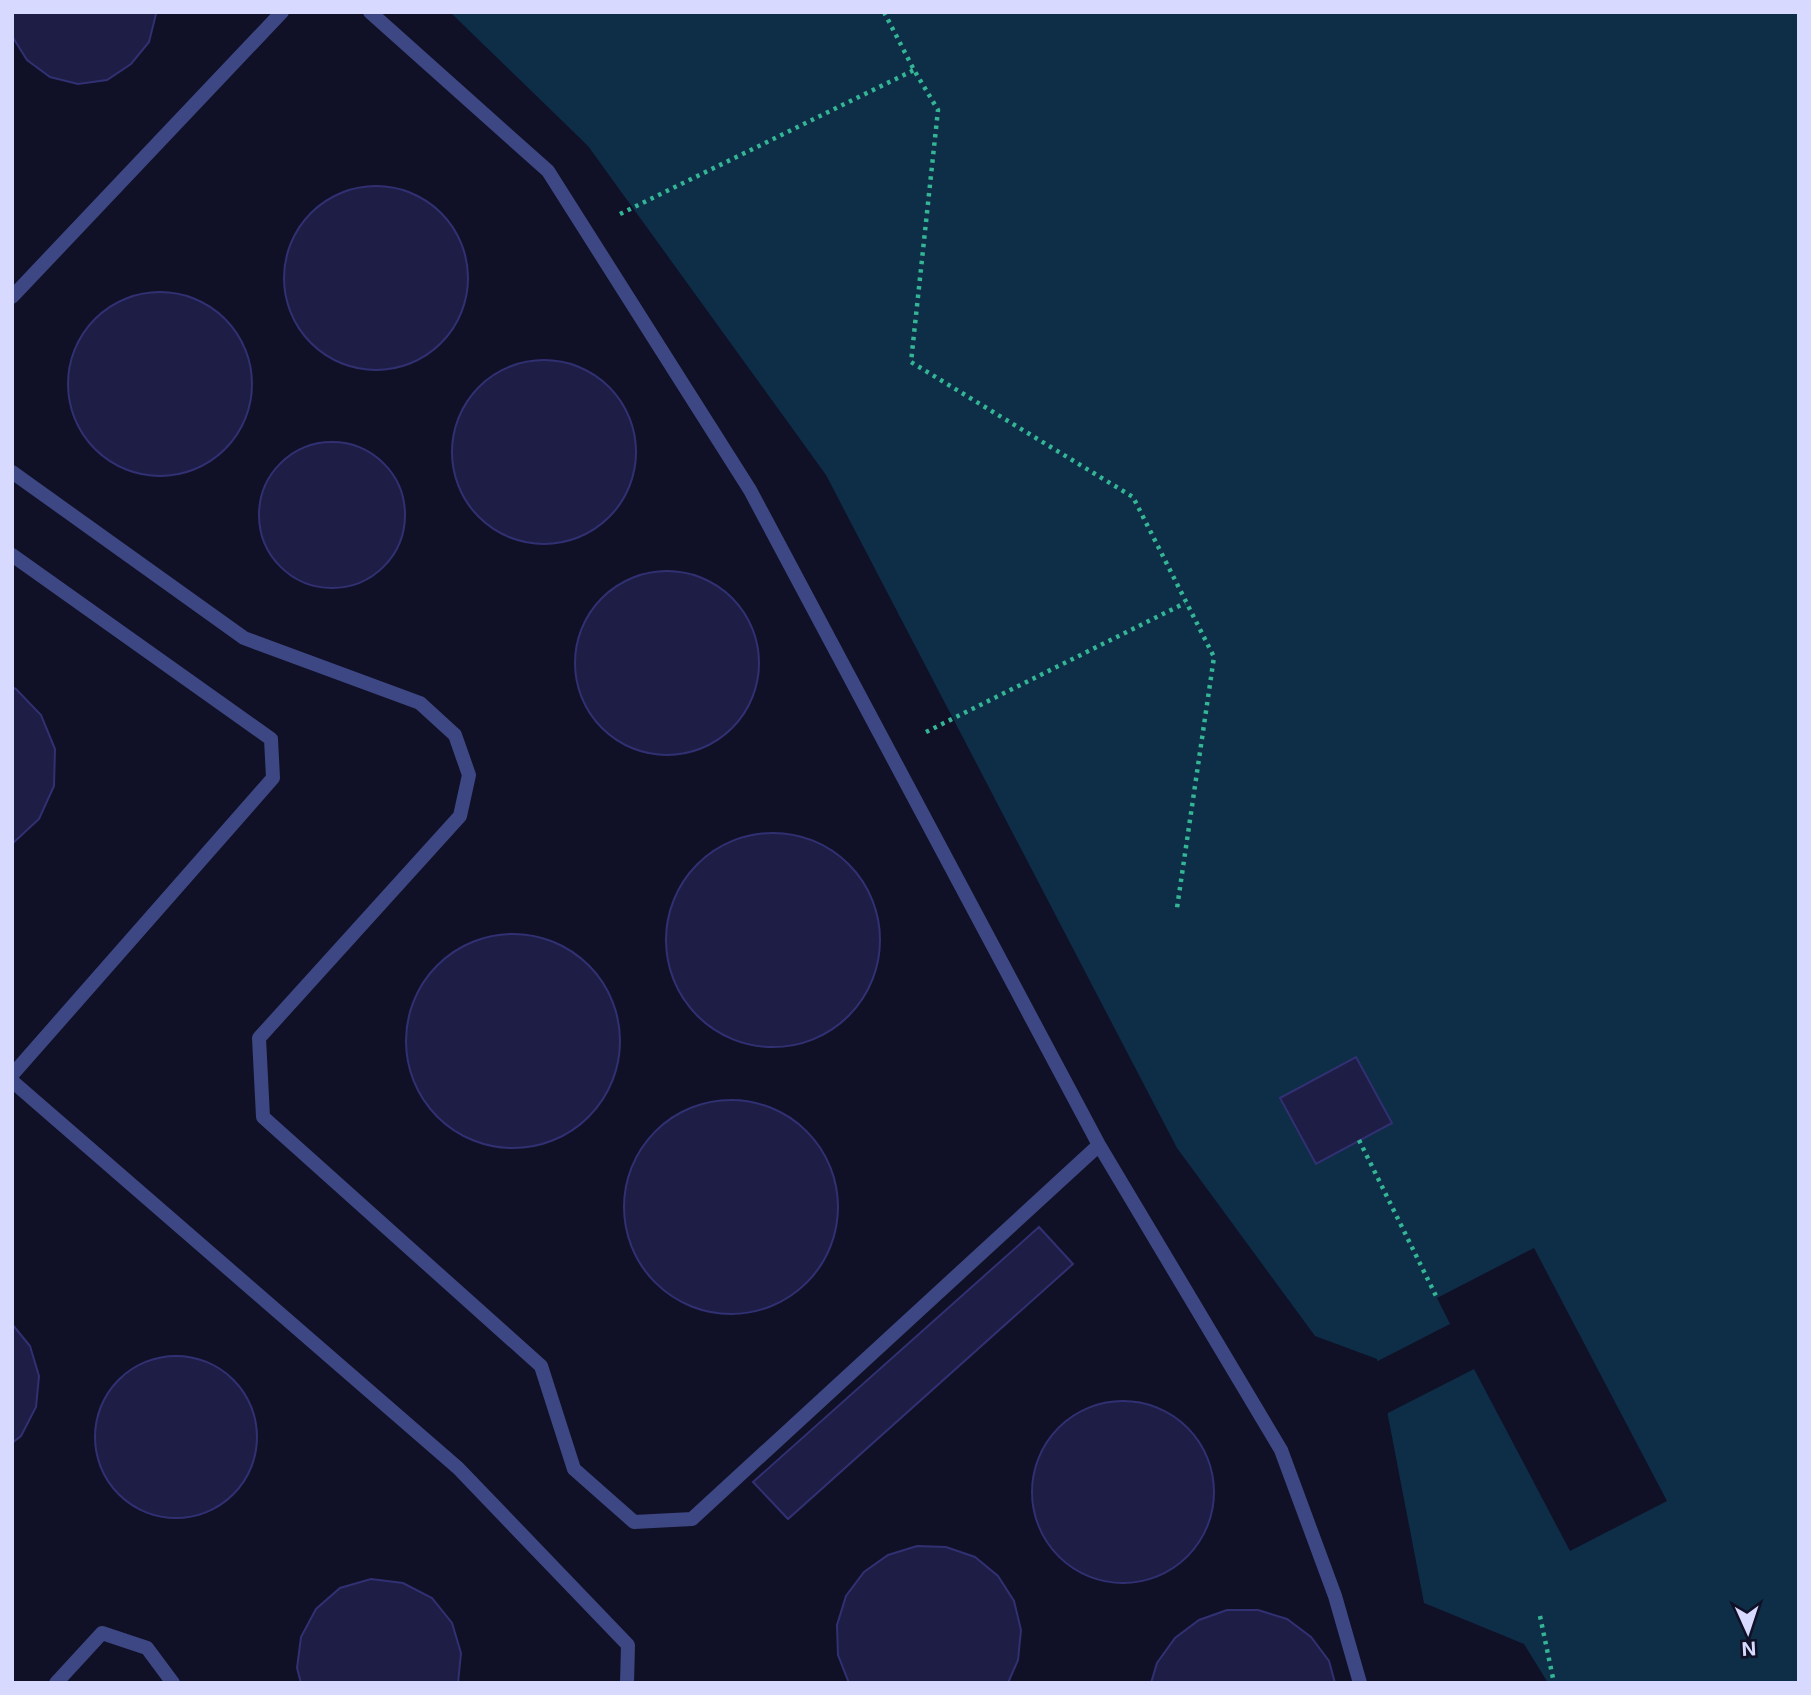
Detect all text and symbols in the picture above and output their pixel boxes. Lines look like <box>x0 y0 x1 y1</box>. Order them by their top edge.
north arrow <box>1713 1597 1783 1667</box>
text: N <box>1741 1637 1757 1660</box>

